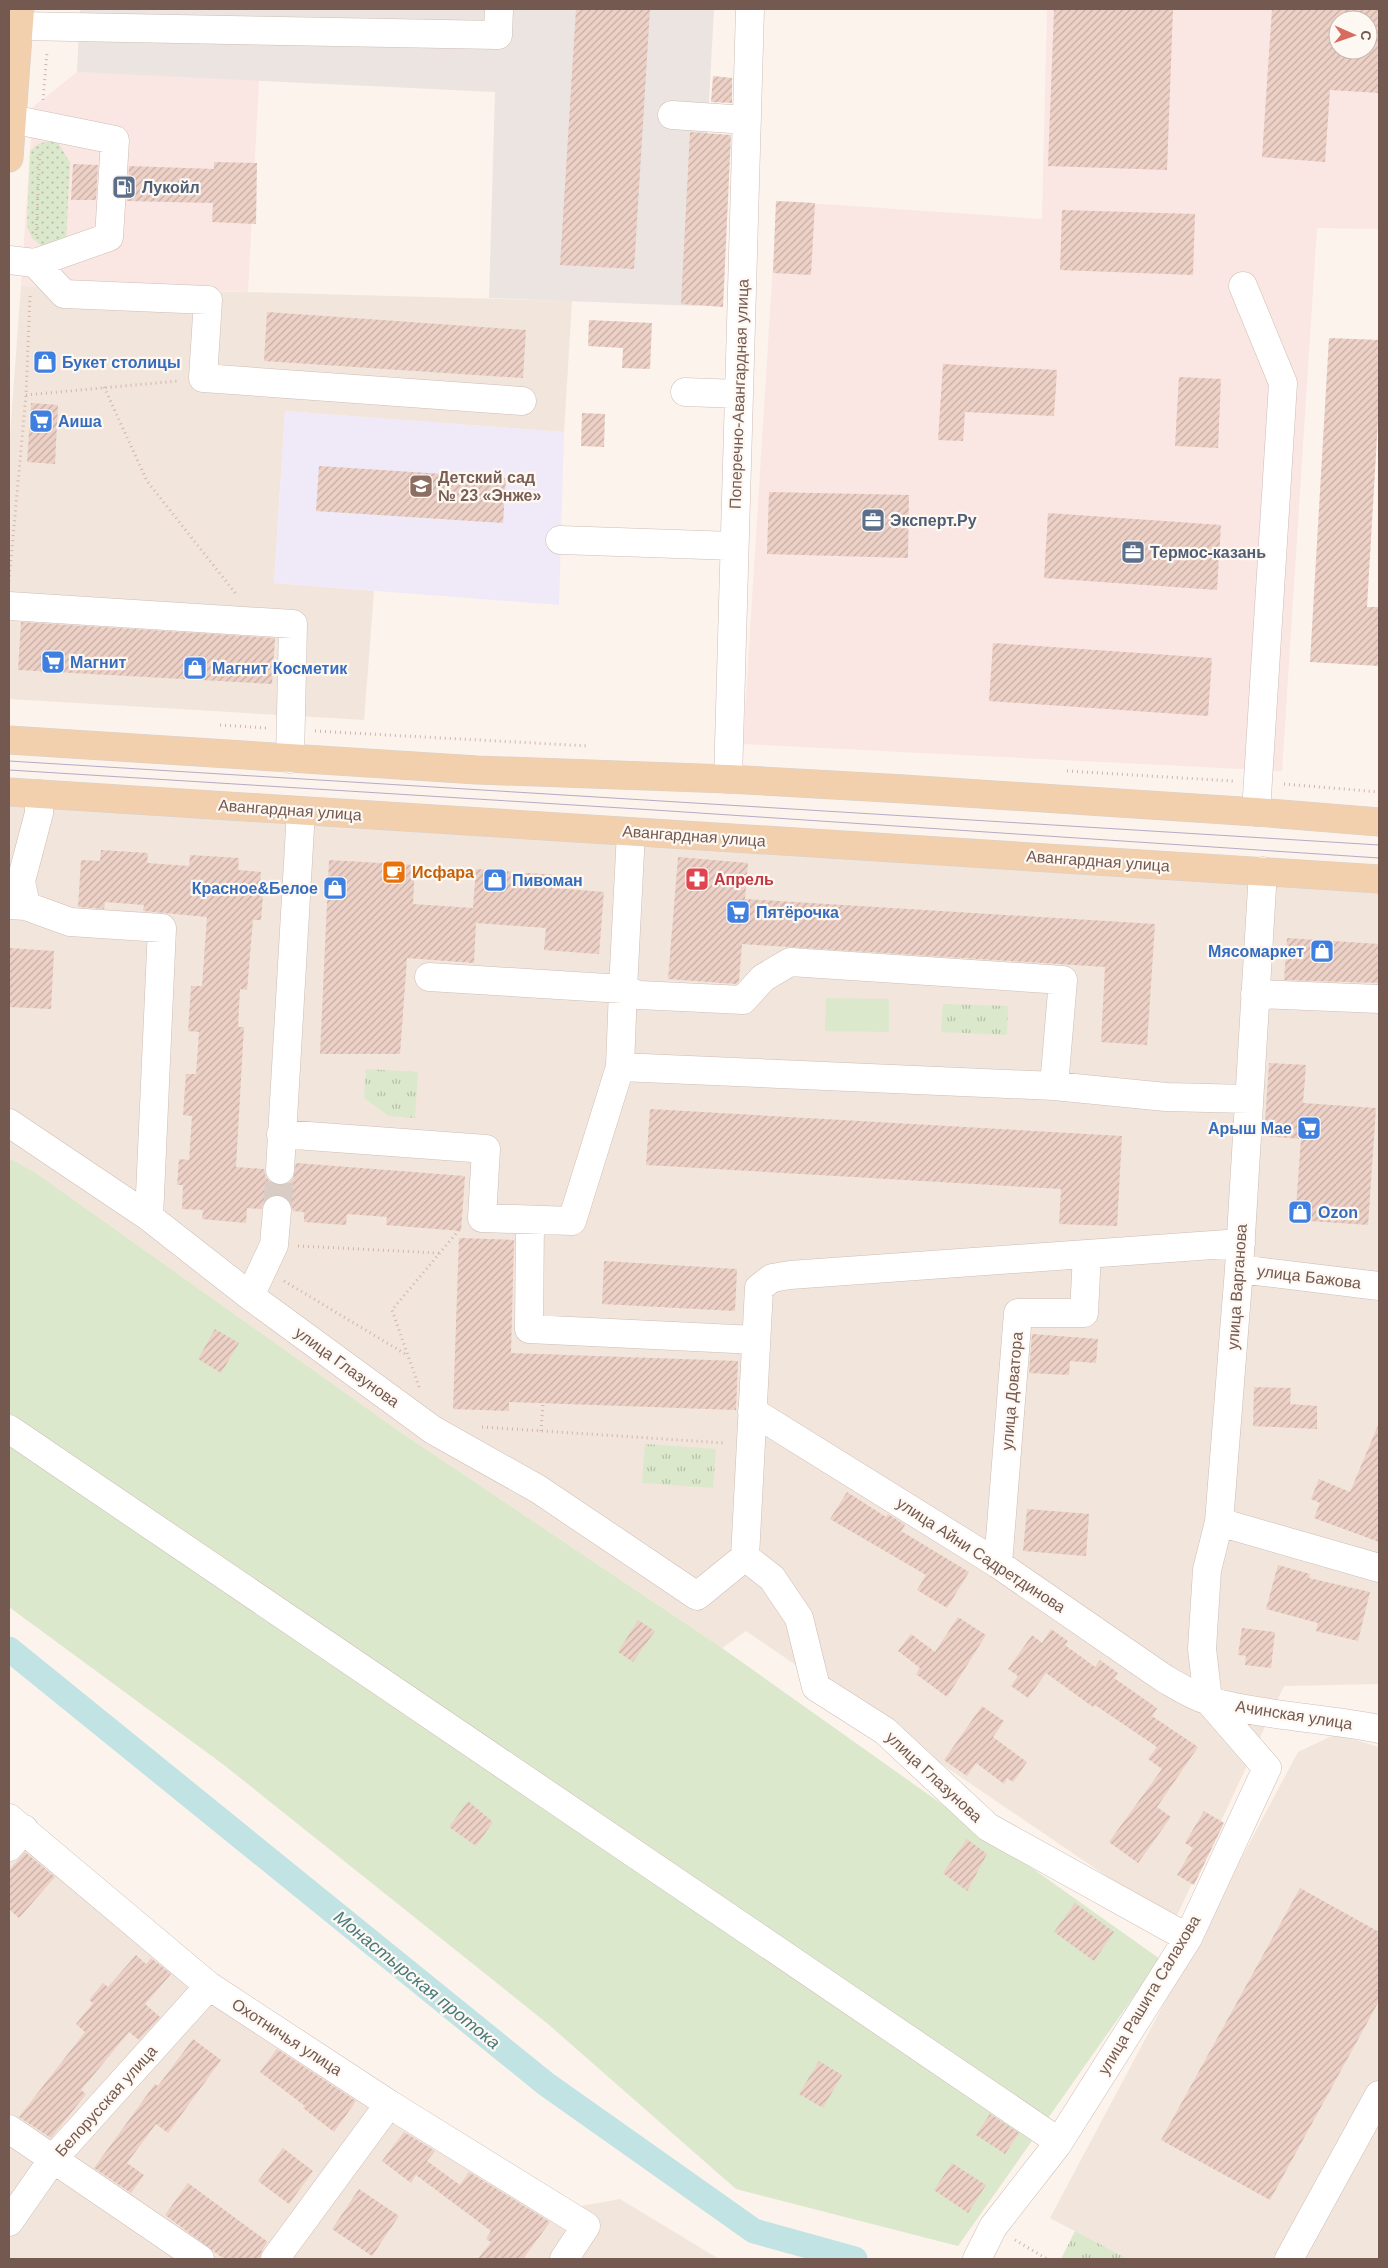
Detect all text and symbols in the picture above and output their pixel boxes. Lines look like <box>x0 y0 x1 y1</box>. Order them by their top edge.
north arrow <box>1328 10 1378 60</box>
text: С <box>1358 30 1374 41</box>
fuel station icon: Лукойл <box>111 174 137 200</box>
place label: Лукойл <box>142 179 200 196</box>
street label: Поперечно-Авангардная улица <box>726 278 752 509</box>
shop icon: Букет столицы <box>32 349 58 375</box>
place label: Букет столицы <box>62 354 181 371</box>
supermarket icon: Аиша <box>28 408 54 434</box>
place label: Аиша <box>58 413 102 430</box>
place label: Детский сад № 23 «Энже» <box>438 469 542 504</box>
school or university icon: Детский сад № 23 «Энже» <box>408 473 434 499</box>
office icon: Эксперт.Ру <box>860 507 886 533</box>
place label: Эксперт.Ру <box>890 512 977 529</box>
office icon: Термос-казань <box>1120 539 1146 565</box>
place label: Термос-казань <box>1150 544 1266 561</box>
supermarket icon: Магнит <box>40 649 66 675</box>
place label: Магнит <box>70 654 127 671</box>
shop icon: Магнит Косметик <box>182 655 208 681</box>
place label: Магнит Косметик <box>212 660 348 677</box>
street label: Авангардная улица <box>218 797 362 824</box>
street label: Авангардная улица <box>622 823 766 850</box>
street label: Авангардная улица <box>1026 848 1170 875</box>
cafe icon: Исфара <box>381 859 407 885</box>
place label: Исфара <box>412 864 474 881</box>
pharmacy icon: Апрель <box>684 866 710 892</box>
shop icon: Пивоман <box>482 867 508 893</box>
place label: Апрель <box>714 871 774 888</box>
place label: Пивоман <box>512 872 583 889</box>
shop icon: Красное&Белое <box>322 875 348 901</box>
place label: Красное&Белое <box>192 880 318 897</box>
supermarket icon: Пятёрочка <box>725 899 751 925</box>
place label: Пятёрочка <box>756 904 839 921</box>
shop icon: Мясомаркет <box>1309 938 1335 964</box>
place label: Мясомаркет <box>1208 943 1304 960</box>
supermarket icon: Арыш Мае <box>1296 1115 1322 1141</box>
place label: Арыш Мае <box>1208 1120 1292 1137</box>
shop icon: Ozon <box>1287 1199 1313 1225</box>
place label: Ozon <box>1318 1204 1358 1221</box>
street label: улица Варганова <box>1224 1223 1250 1351</box>
street label: улица Бажова <box>1256 1262 1362 1292</box>
street label: улица Глазунова <box>292 1324 402 1410</box>
street label: улица Доватора <box>998 1331 1026 1451</box>
street label: улица Айни Садретдинова <box>894 1494 1069 1616</box>
street label: Ачинская улица <box>1234 1697 1354 1733</box>
street label: улица Глазунова <box>883 1728 985 1826</box>
water label: Монастырская протока <box>330 1907 504 2053</box>
street label: улица Рашита Салахова <box>1095 1912 1203 2078</box>
street label: Охотничья улица <box>229 1995 345 2079</box>
street label: Белорусская улица <box>52 2042 160 2160</box>

